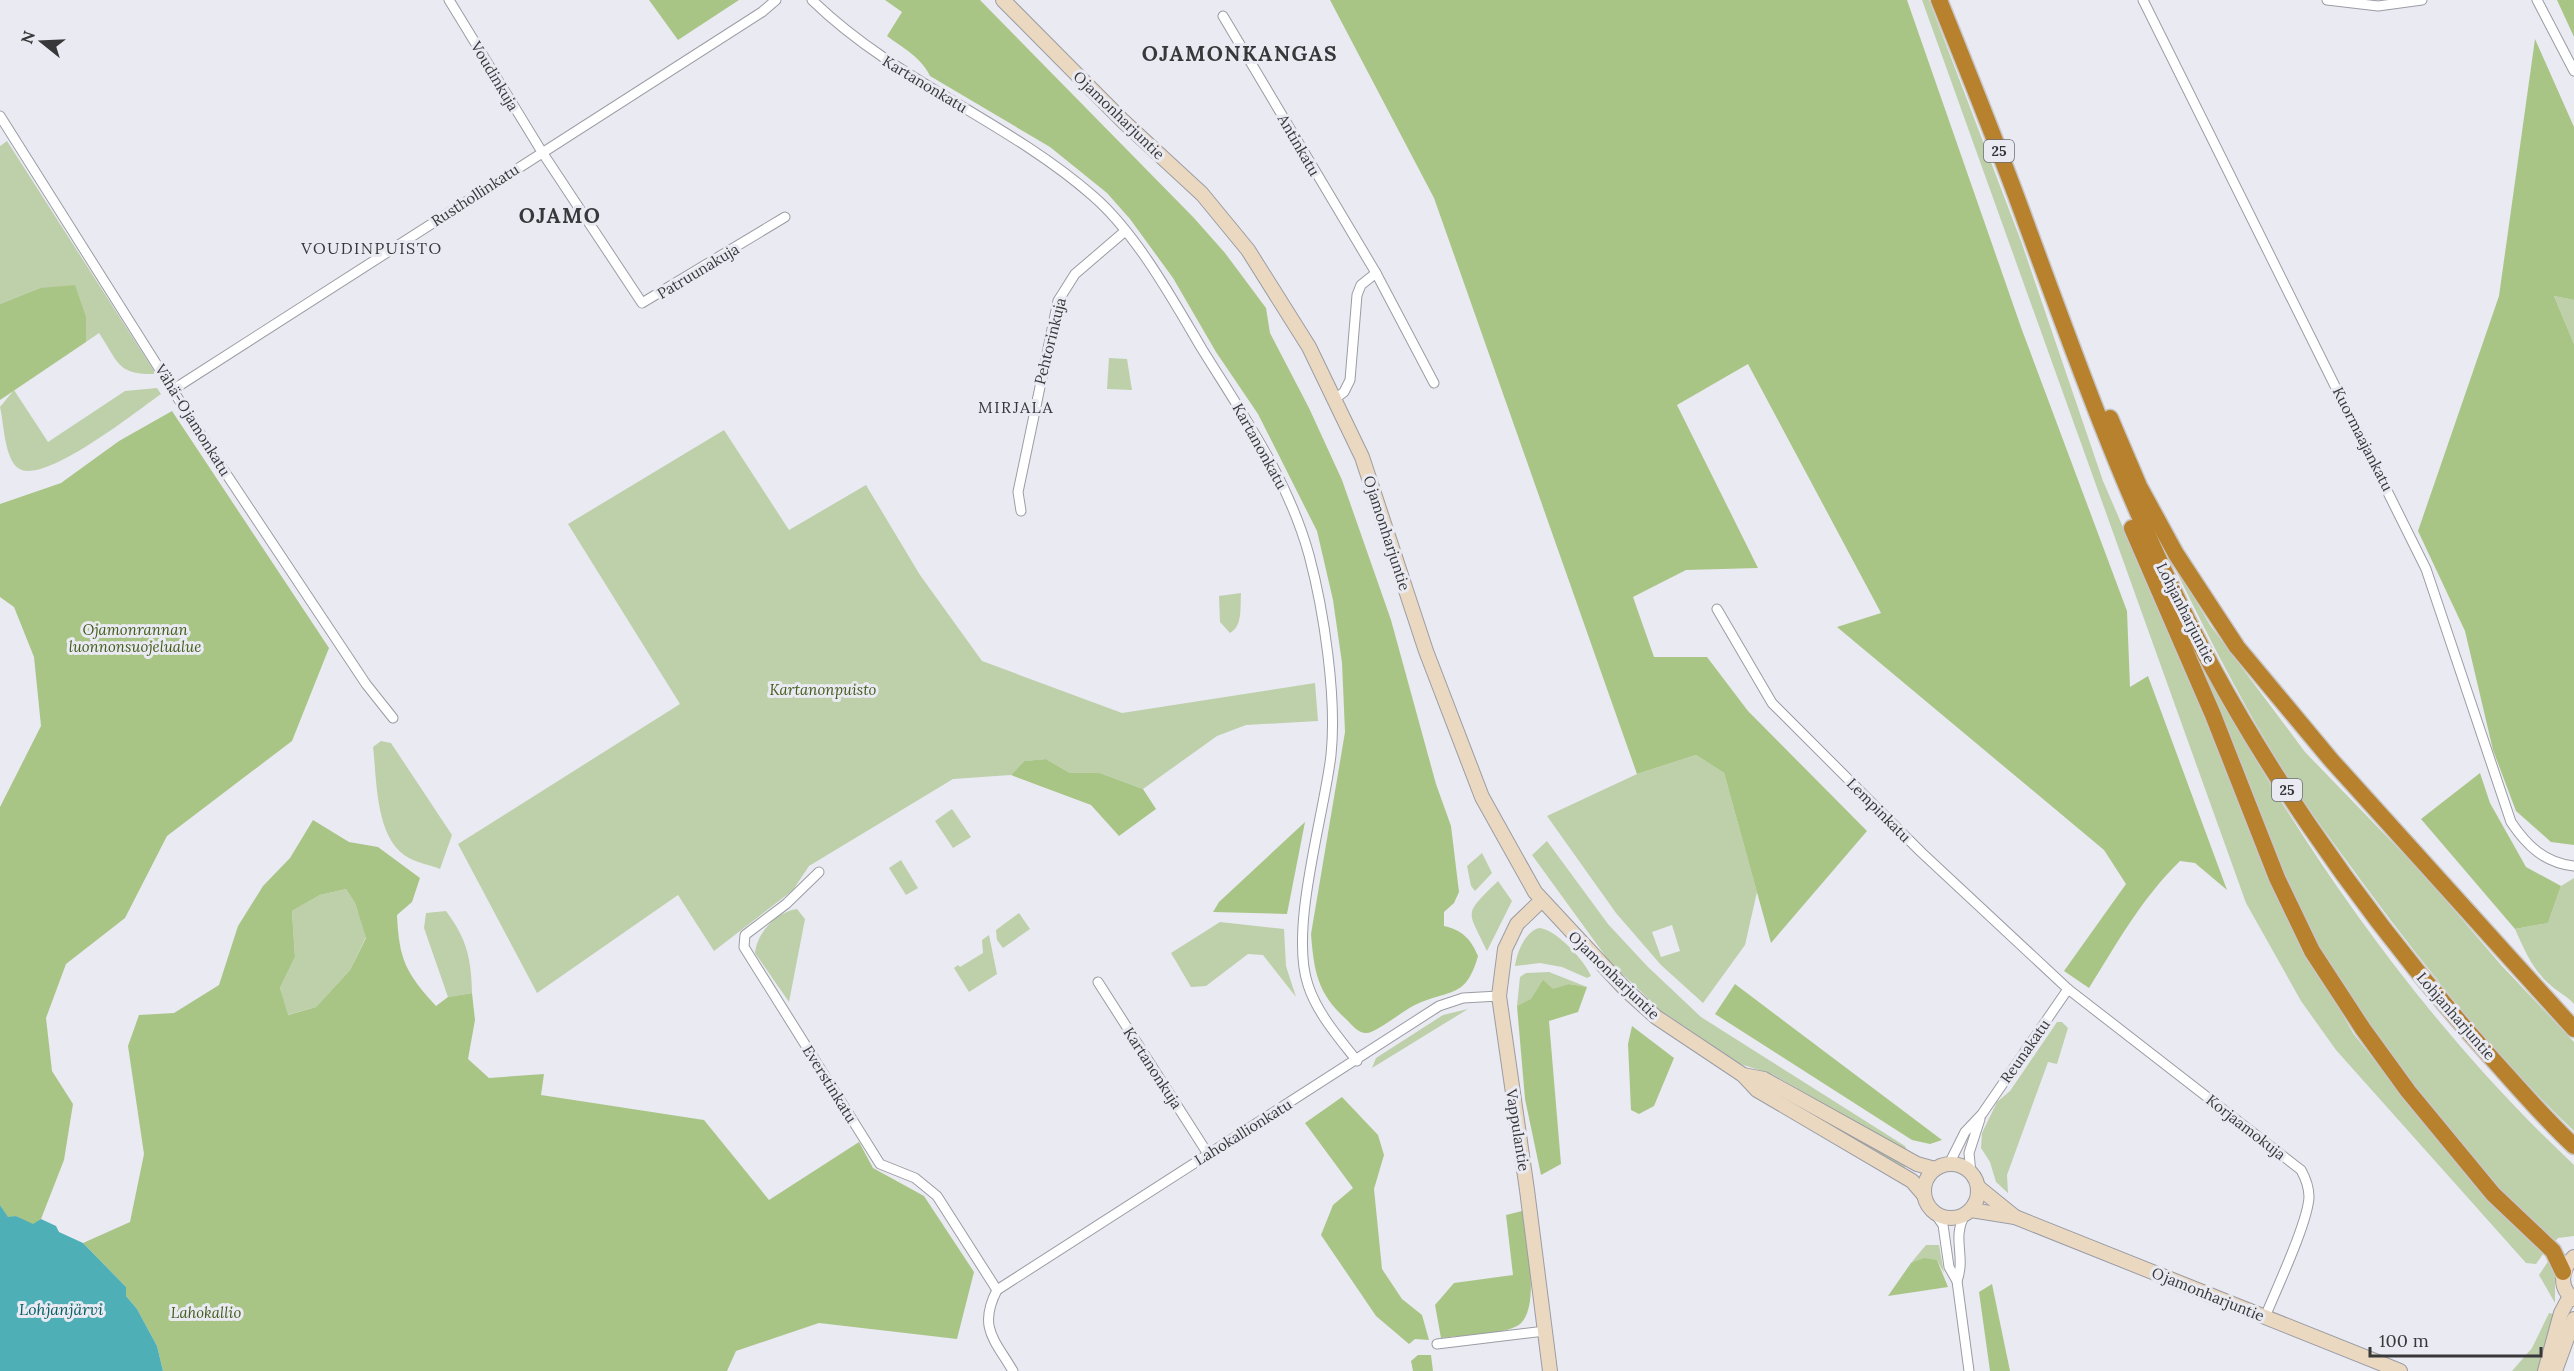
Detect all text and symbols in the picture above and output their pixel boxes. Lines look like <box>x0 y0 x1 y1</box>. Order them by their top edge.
north arrow <box>12 12 72 72</box>
text: N <box>16 28 39 46</box>
street label: Voudinkuja <box>466 37 523 114</box>
district label: OJAMONKANGAS <box>1142 40 1338 67</box>
street label: Kartanonkatu <box>879 51 971 117</box>
street label: Ojamonharjuntie <box>1069 67 1169 163</box>
street label: Antinkatu <box>1273 110 1324 179</box>
road number: 25 <box>1984 140 2014 162</box>
street label: Rusthollinkatu <box>428 160 522 230</box>
district label: OJAMO <box>519 202 601 229</box>
district label: VOUDINPUISTO <box>300 238 443 258</box>
street label: Patruunakuja <box>654 239 743 303</box>
street label: Pehtorinkuja <box>1030 295 1070 386</box>
street label: Vähä-Ojamonkatu <box>150 360 235 479</box>
street label: Kuormaajankatu <box>2329 384 2397 494</box>
district label: MIRJALA <box>978 397 1054 417</box>
street label: Kartanonkatu <box>1229 400 1291 492</box>
street label: Ojamonharjuntie <box>1359 473 1415 593</box>
street label: Lohjanharjuntie <box>2152 560 2220 666</box>
park label: Ojamonrannan luonnonsuojelualue <box>69 620 201 656</box>
park label: Kartanonpuisto <box>770 680 877 699</box>
street label: Lempinkatu <box>1843 774 1915 846</box>
road number: 25 <box>2272 779 2302 801</box>
street label: Ojamonharjuntie <box>1564 927 1664 1023</box>
street label: Lohjanharjuntie <box>2413 968 2499 1064</box>
street label: Reunakatu <box>1996 1015 2054 1087</box>
street label: Kartanonkuja <box>1119 1024 1187 1113</box>
street label: Everstinkatu <box>799 1042 861 1126</box>
street label: Vappulantie <box>1502 1087 1534 1172</box>
street label: Korjaamokuja <box>2203 1090 2290 1164</box>
street label: Lahokallionkatu <box>1191 1095 1295 1169</box>
street label: Ojamonharjuntie <box>2149 1263 2267 1325</box>
water label: Lohjanjärvi <box>19 1299 103 1319</box>
park label: Lahokallio <box>171 1303 241 1322</box>
scale bar <box>2370 1320 2541 1358</box>
text: 100 m <box>2379 1329 2429 1352</box>

